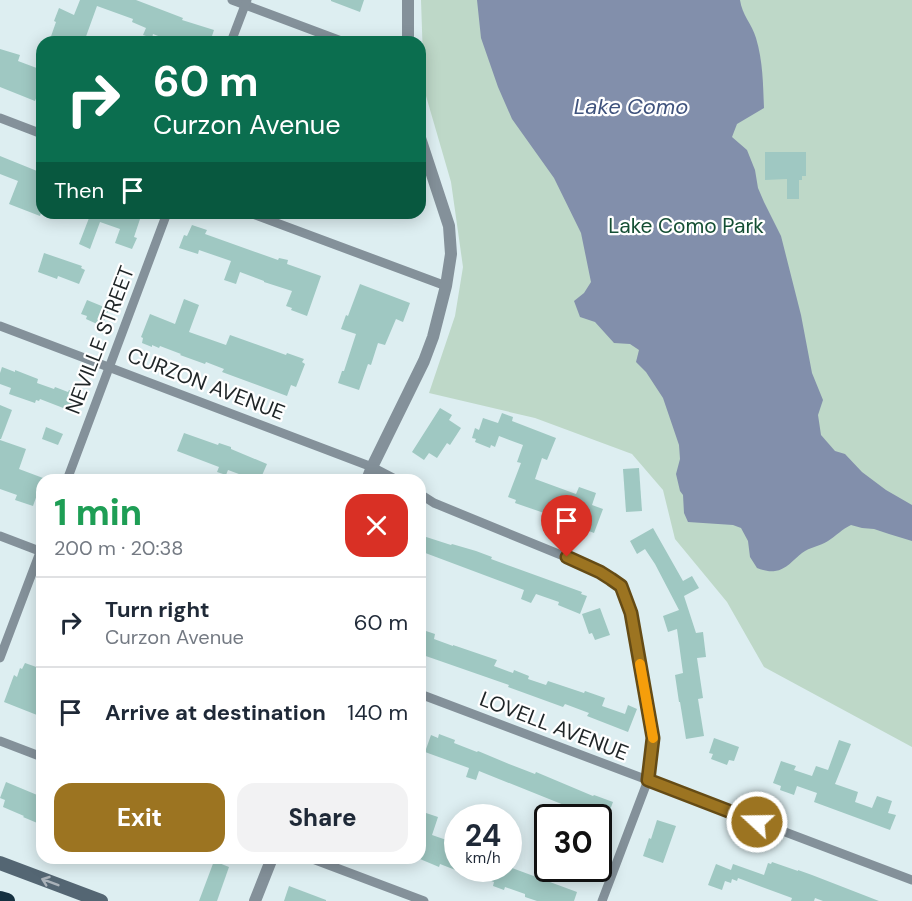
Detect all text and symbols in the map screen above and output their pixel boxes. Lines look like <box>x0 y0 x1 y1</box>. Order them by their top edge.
text: 60 m <box>153 54 259 109</box>
icon: right <box>54 60 132 138</box>
water label: Lake Como <box>574 92 688 121</box>
text: Curzon Avenue <box>153 107 341 142</box>
icon: arrive <box>116 174 149 207</box>
text: Then <box>54 176 104 205</box>
park label: Lake Como Park <box>608 212 764 240</box>
street label: NEVILLE STREET <box>59 262 141 418</box>
street label: CURZON AVENUE <box>123 341 289 427</box>
text: 1 min <box>54 489 142 536</box>
button: close <box>345 494 408 557</box>
pin <box>541 495 592 557</box>
icon: arrive <box>550 504 583 537</box>
text: 200 m · 20:38 <box>54 535 183 561</box>
text: Turn right <box>105 595 210 624</box>
icon: right <box>54 606 87 639</box>
text: 60 m <box>354 608 408 637</box>
text: Curzon Avenue <box>105 624 244 650</box>
street label: LOVELL AVENUE <box>476 685 632 767</box>
icon: arrive <box>54 696 87 729</box>
text: Arrive at destination <box>105 698 326 727</box>
text: 140 m <box>347 698 408 727</box>
button: Exit <box>54 783 225 852</box>
button: Share <box>237 783 408 852</box>
position arrow <box>725 790 789 854</box>
speed limit sign: 30 <box>534 804 612 882</box>
text: 24 <box>465 816 501 855</box>
text: km/h <box>465 848 501 868</box>
one-way arrow <box>42 876 60 887</box>

